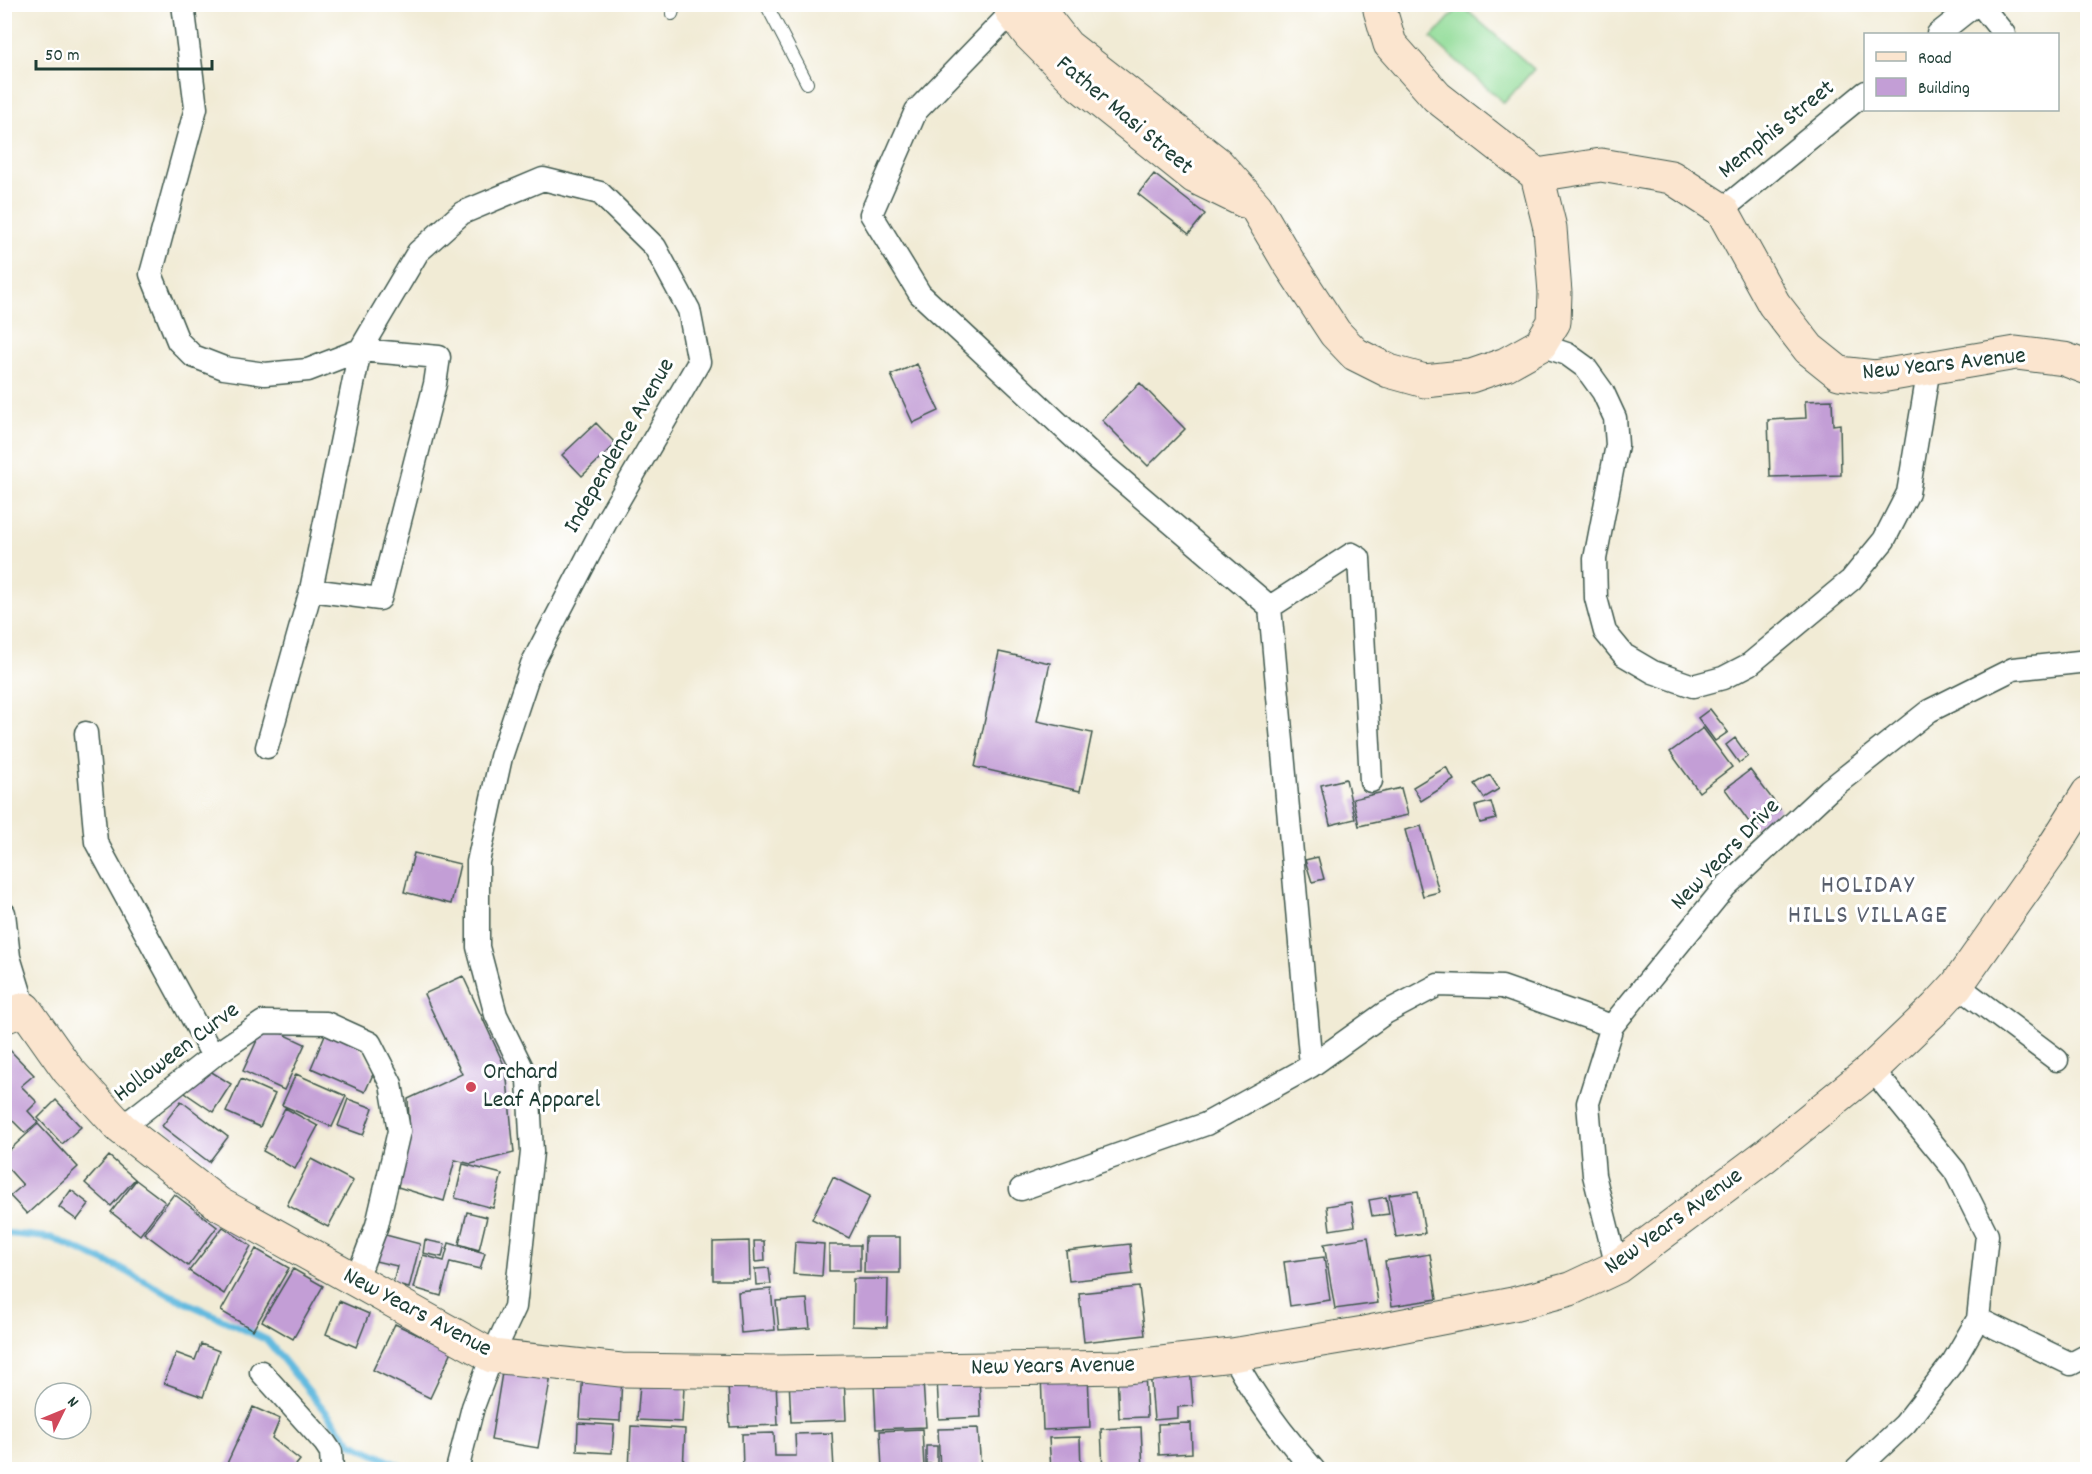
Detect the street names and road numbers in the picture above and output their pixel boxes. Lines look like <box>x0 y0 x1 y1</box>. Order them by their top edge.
street label: Father Masi Street <box>1048 48 1200 184</box>
street label: Memphis Street <box>1711 72 1843 188</box>
street label: New Years Avenue <box>1861 340 2027 390</box>
street label: Independence Avenue <box>556 352 684 540</box>
street label: New Years Drive <box>1664 791 1788 919</box>
street label: Holloween Curve <box>107 994 247 1112</box>
street label: New Years Avenue <box>1598 1160 1750 1284</box>
street label: New Years Avenue <box>337 1259 497 1367</box>
street label: New Years Avenue <box>971 1349 1135 1385</box>

